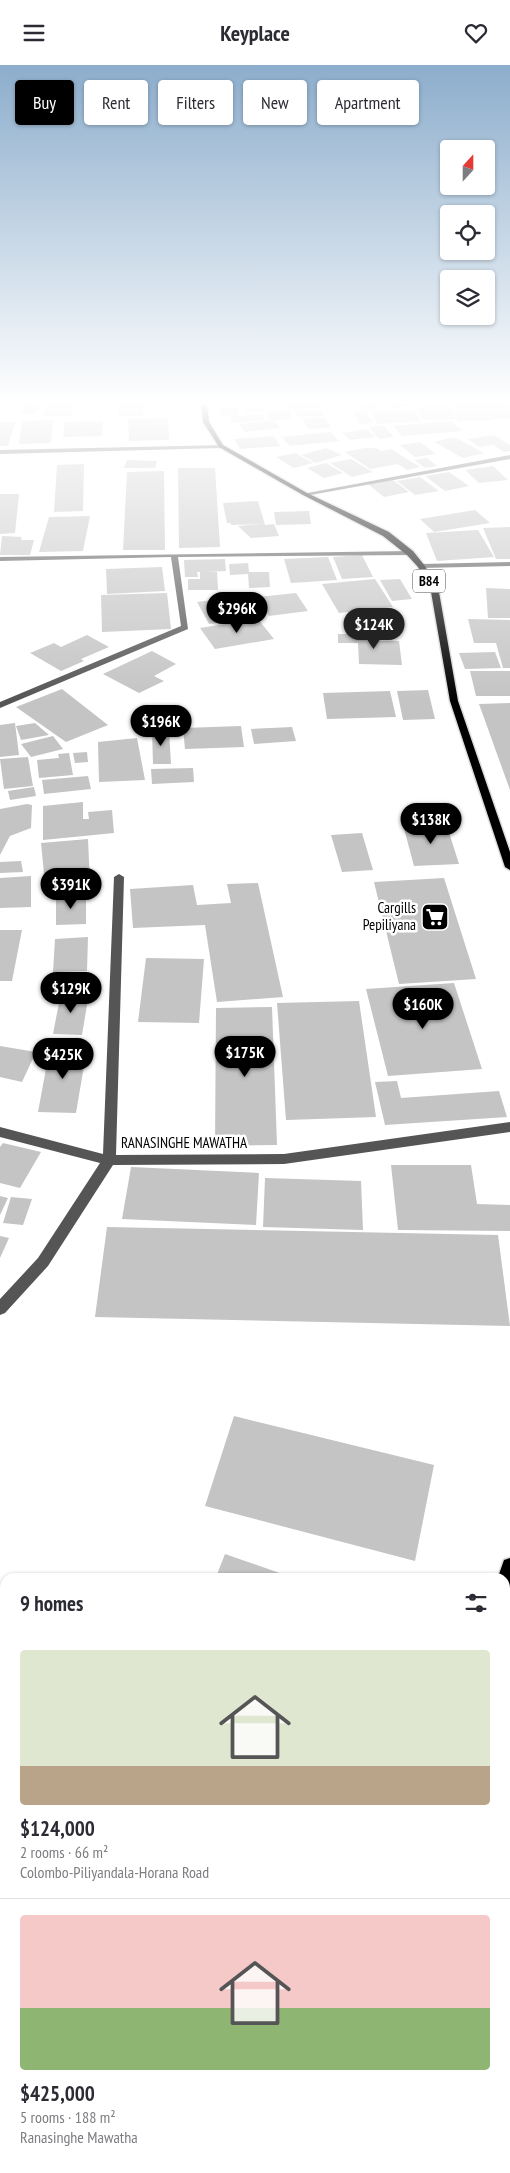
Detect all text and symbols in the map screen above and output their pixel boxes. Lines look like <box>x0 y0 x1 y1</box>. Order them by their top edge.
icon: menu <box>20 19 48 47</box>
text: Keyplace <box>220 19 290 47</box>
icon: heart <box>462 19 490 47</box>
chip: Buy <box>15 80 74 125</box>
chip: Rent <box>84 80 148 125</box>
chip: Filters <box>158 80 233 125</box>
chip: New <box>243 80 307 125</box>
chip: Apartment <box>317 80 419 125</box>
north arrow <box>440 140 495 195</box>
map controls <box>440 140 495 325</box>
button: locate <box>440 205 495 260</box>
button: layers <box>440 270 495 325</box>
road number: B84 <box>413 569 445 593</box>
pin: $296K <box>202 591 272 634</box>
text: $296K <box>218 598 256 618</box>
pin: $124K <box>339 607 409 650</box>
text: $124K <box>355 614 393 634</box>
pin: $196K <box>126 705 196 747</box>
text: $196K <box>142 711 180 731</box>
pin: $138K <box>396 803 466 845</box>
text: $138K <box>412 809 450 829</box>
pin: $391K <box>36 867 106 910</box>
text: $391K <box>52 874 90 894</box>
place label: Cargills Pepiliyana <box>363 898 416 934</box>
supermarket icon: Cargills Pepiliyana <box>420 902 450 932</box>
pin: $129K <box>36 971 106 1014</box>
text: $129K <box>52 978 90 998</box>
pin: $160K <box>388 987 458 1030</box>
text: $160K <box>404 994 442 1014</box>
pin: $175K <box>210 1035 280 1078</box>
pin: $425K <box>28 1037 98 1080</box>
text: $175K <box>226 1042 264 1062</box>
text: $425K <box>44 1044 82 1064</box>
street label: RANASINGHE MAWATHA <box>121 1133 248 1152</box>
icon: filters <box>462 1589 490 1617</box>
text: 9 homes <box>20 1590 83 1617</box>
icon: home <box>210 1682 300 1772</box>
text: $124,000 <box>20 1815 95 1842</box>
text: 2 rooms · 66 m² <box>20 1842 108 1862</box>
text: Colombo-Piliyandala-Horana Road <box>20 1862 209 1882</box>
icon: home <box>210 1948 300 2038</box>
text: $425,000 <box>20 2080 95 2107</box>
text: 5 rooms · 188 m² <box>20 2107 116 2127</box>
text: Ranasinghe Mawatha <box>20 2127 138 2147</box>

